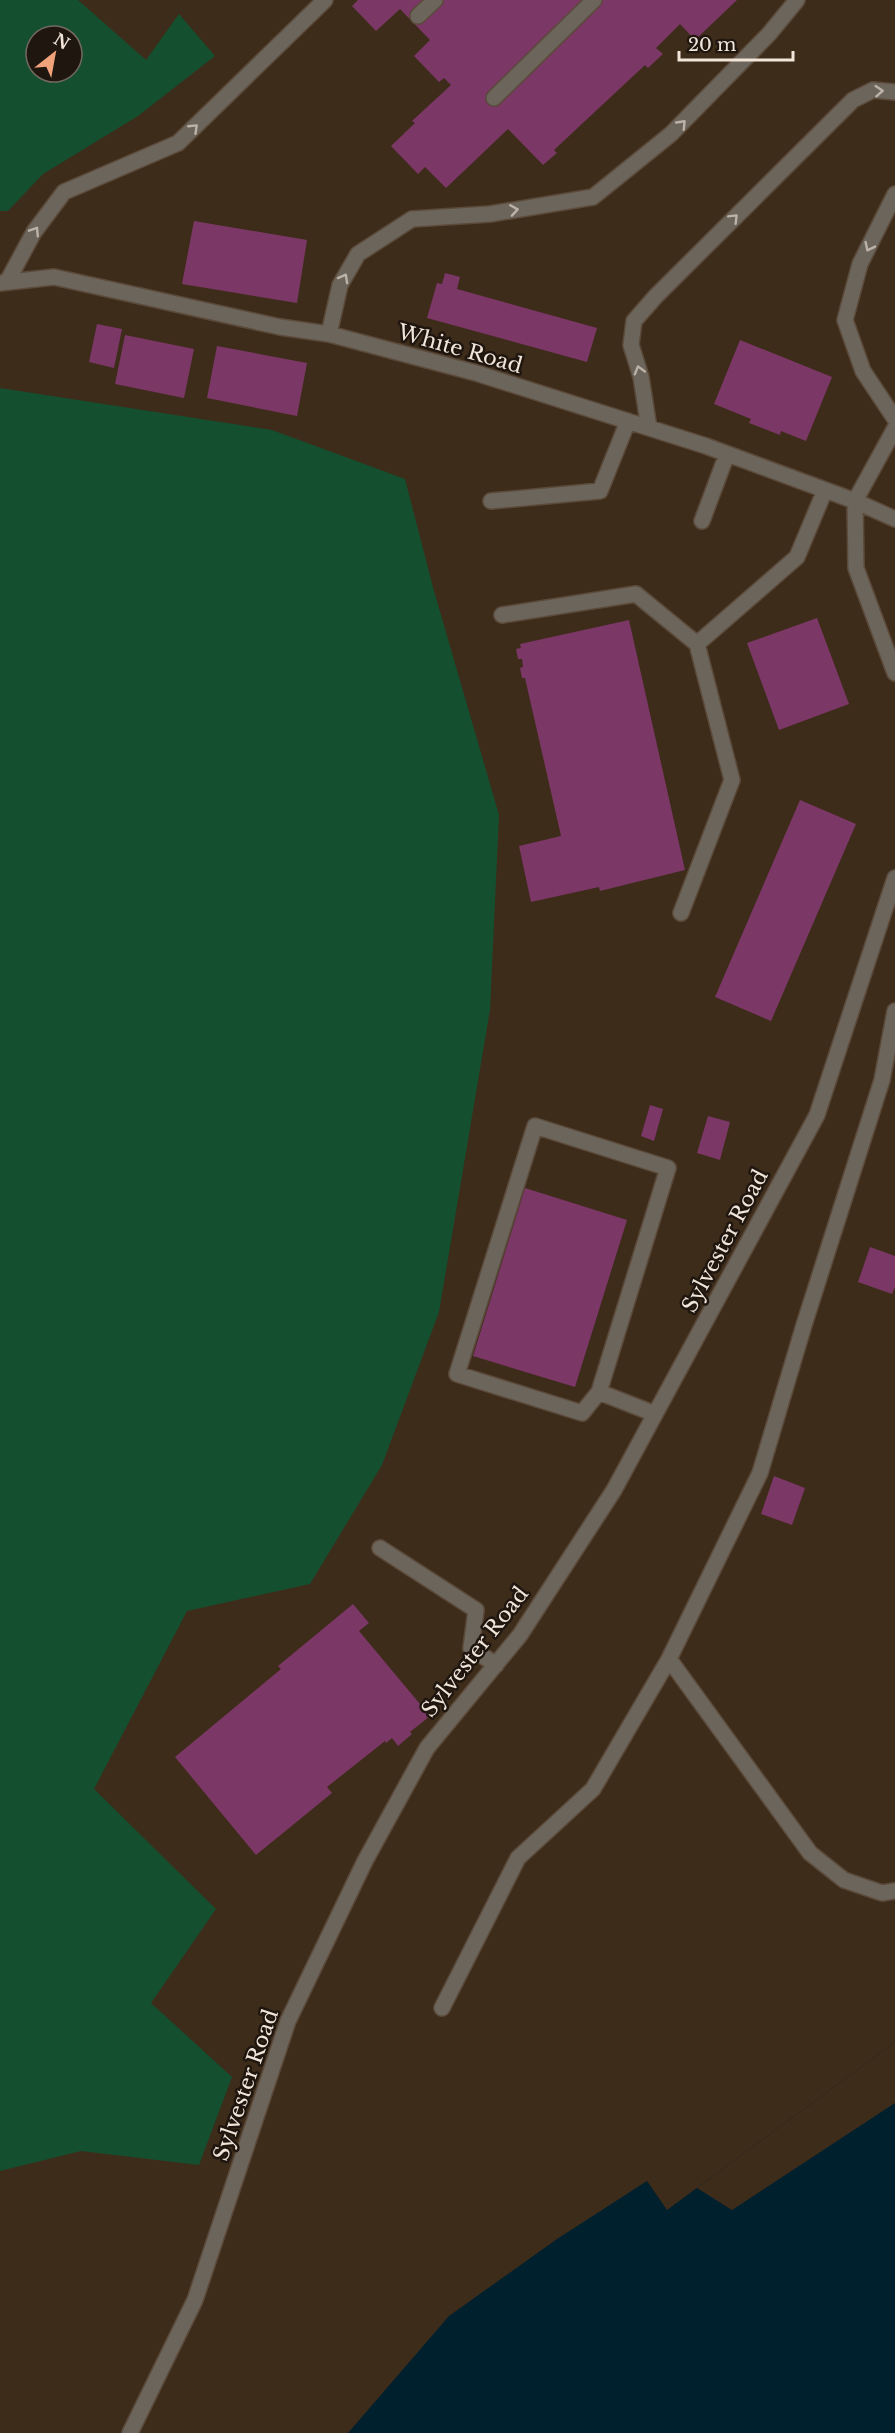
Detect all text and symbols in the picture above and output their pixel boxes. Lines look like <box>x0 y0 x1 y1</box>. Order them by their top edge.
north arrow <box>24 24 84 84</box>
scale bar <box>679 24 793 62</box>
text: N <box>50 29 73 54</box>
text: 20 m <box>688 34 736 56</box>
one-way arrow <box>875 85 884 98</box>
one-way arrow <box>674 120 685 131</box>
one-way arrow <box>186 124 197 135</box>
one-way arrow <box>509 204 519 217</box>
one-way arrow <box>727 214 738 225</box>
one-way arrow <box>28 227 40 237</box>
one-way arrow <box>865 240 876 251</box>
one-way arrow <box>337 274 348 284</box>
street label: White Road <box>394 319 525 379</box>
one-way arrow <box>634 365 646 376</box>
street label: Sylvester Road <box>676 1165 774 1317</box>
street label: Sylvester Road <box>416 1582 534 1722</box>
street label: Sylvester Road <box>208 2006 284 2164</box>

